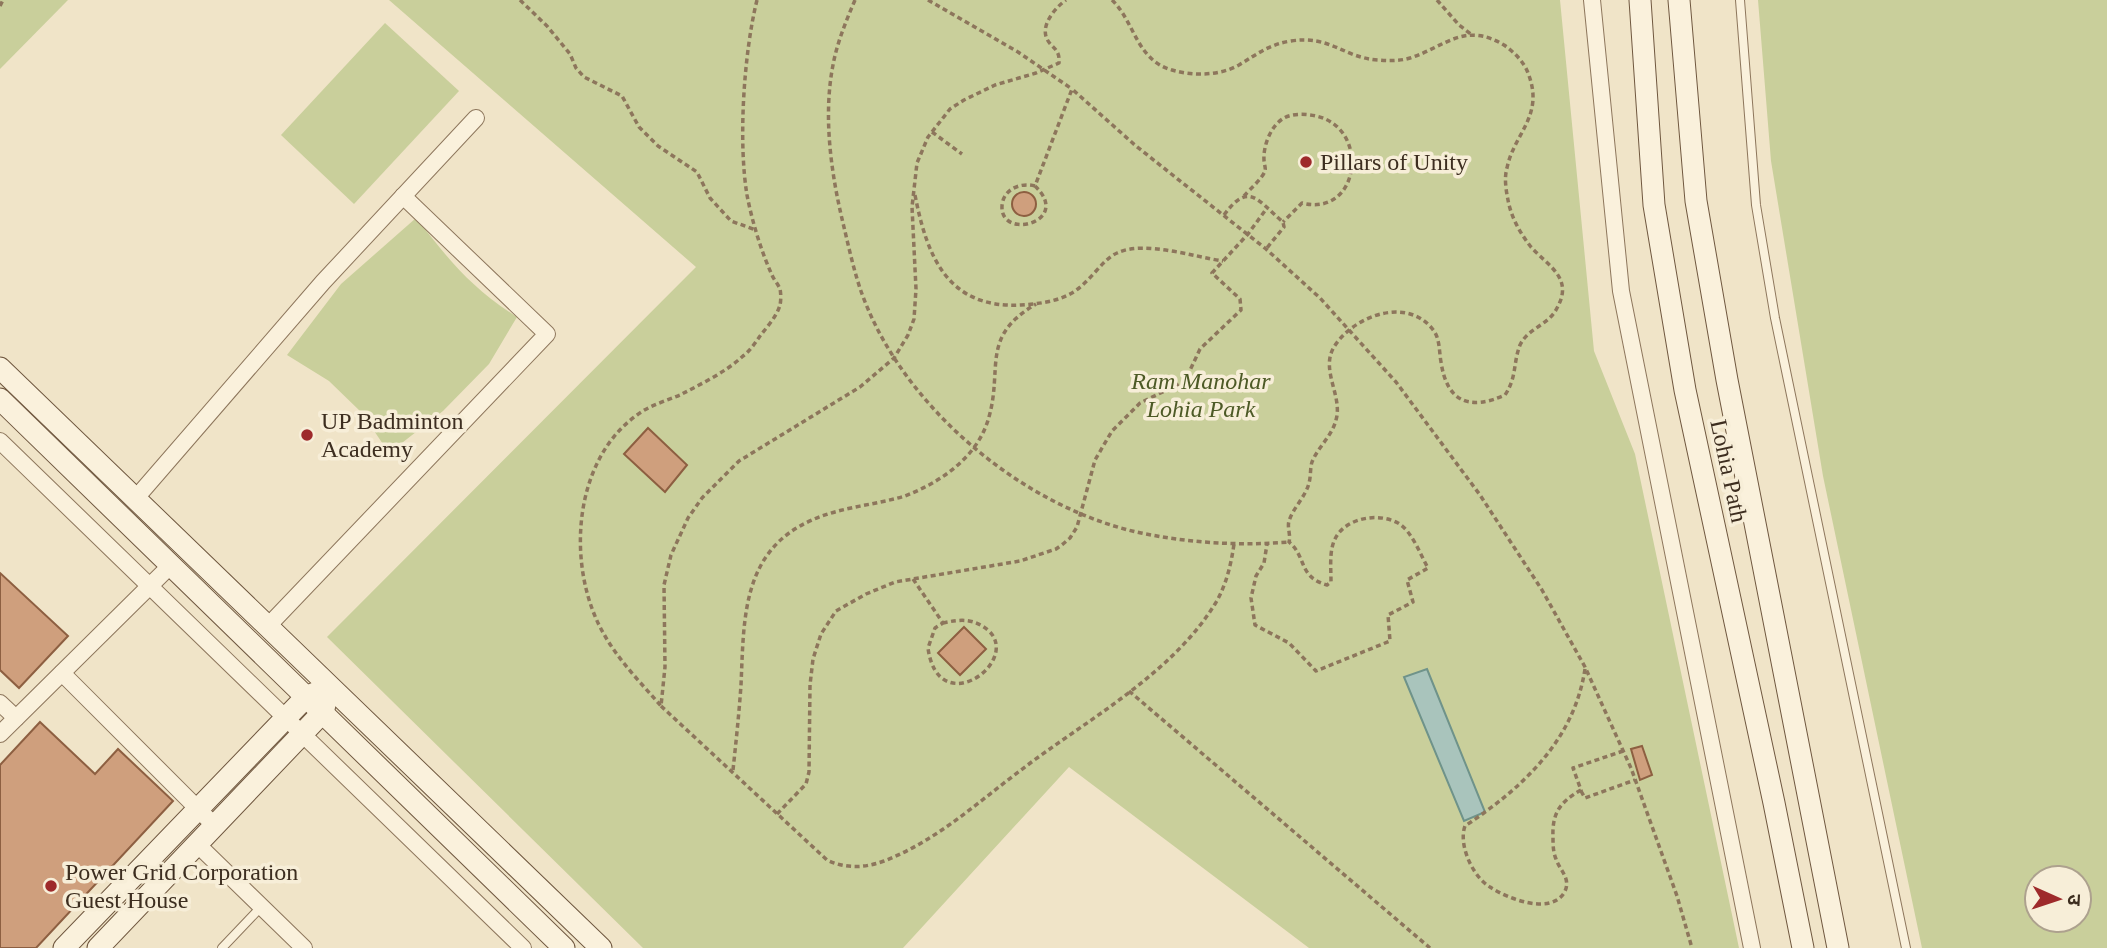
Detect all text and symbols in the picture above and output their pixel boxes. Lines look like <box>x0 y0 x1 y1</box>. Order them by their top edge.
place label: Pillars of Unity <box>1320 149 1468 175</box>
marker: Pillars of Unity <box>1298 154 1314 170</box>
park label: Ram Manohar Lohia Park <box>1130 368 1271 422</box>
place label: UP Badminton Academy <box>321 408 463 462</box>
street label: Lohia Path <box>1705 417 1753 525</box>
marker: UP Badminton Academy <box>299 427 315 443</box>
place label: Power Grid Corporation Guest House <box>65 859 298 913</box>
north arrow <box>2023 864 2093 934</box>
marker: Power Grid Corporation Guest House <box>43 878 59 894</box>
text: उ <box>2064 894 2085 907</box>

